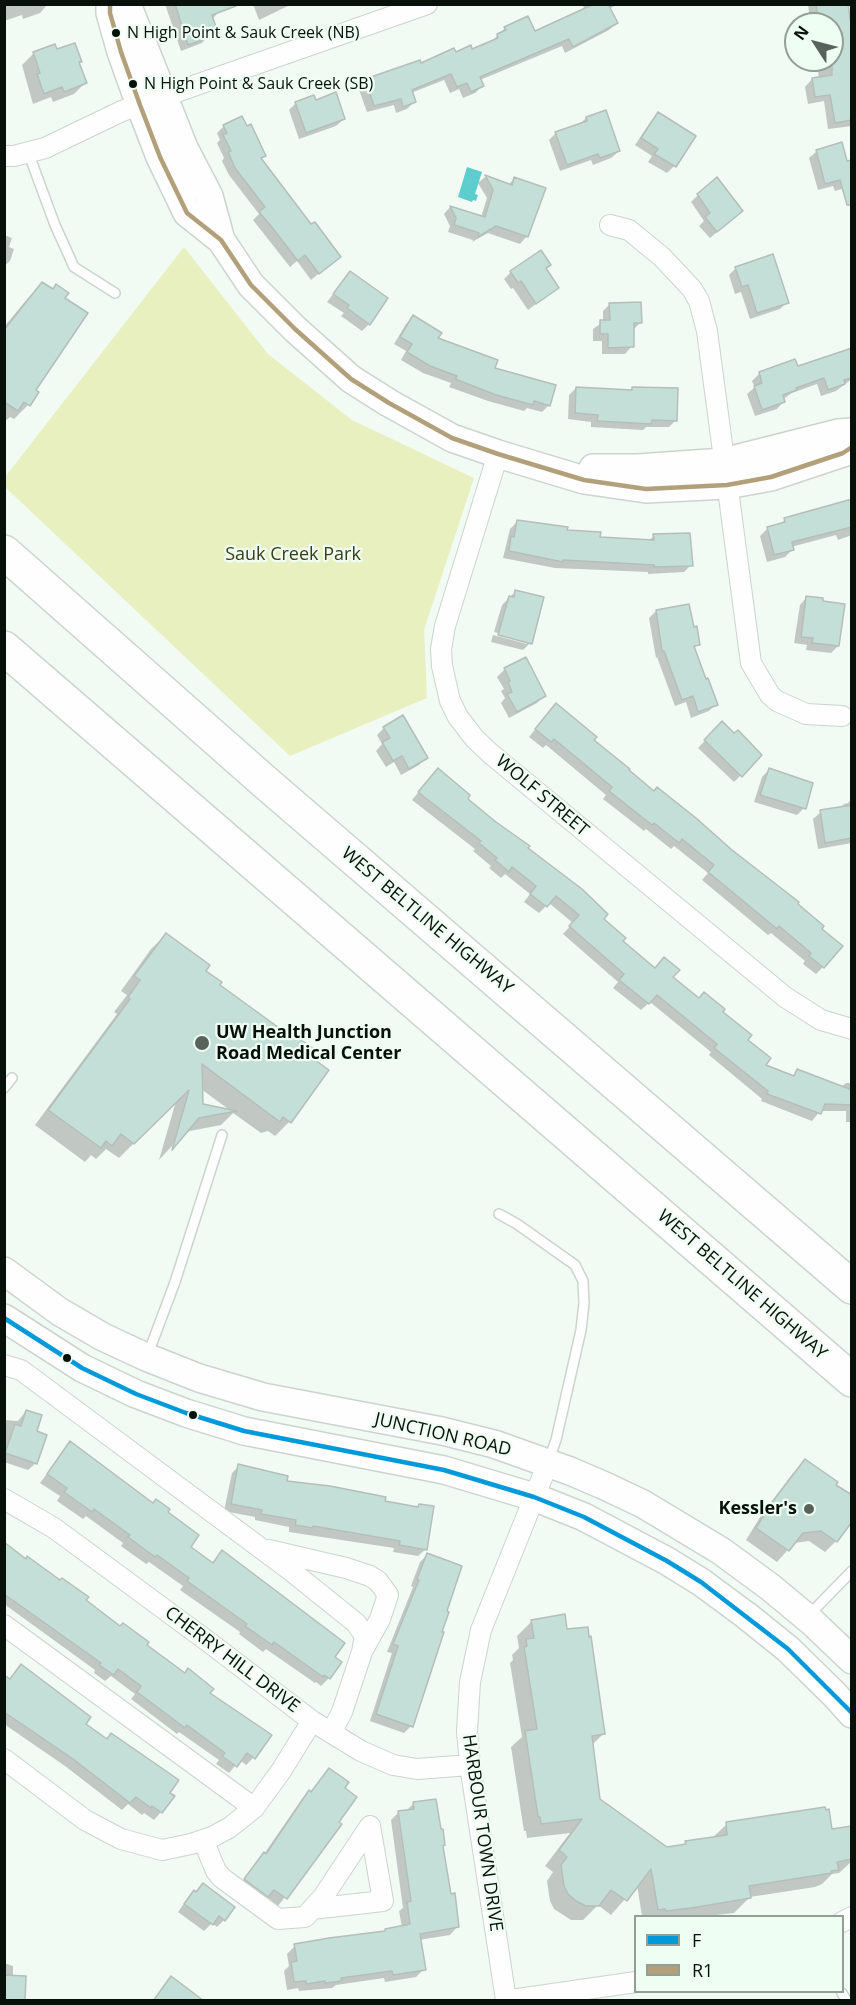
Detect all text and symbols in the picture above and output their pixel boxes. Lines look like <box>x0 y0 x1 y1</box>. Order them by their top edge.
north arrow <box>784 12 844 72</box>
text: N <box>788 21 814 44</box>
place label: N High Point & Sauk Creek (NB) <box>127 23 359 43</box>
marker: N High Point & Sauk Creek (NB) <box>110 27 122 39</box>
place label: N High Point & Sauk Creek (SB) <box>144 74 373 94</box>
marker: N High Point & Sauk Creek (SB) <box>127 78 139 90</box>
park label: Sauk Creek Park <box>225 544 361 566</box>
street label: WOLF STREET <box>491 751 593 841</box>
street label: WEST BELTLINE HIGHWAY <box>337 843 517 999</box>
place label: UW Health Junction Road Medical Center <box>216 1022 401 1064</box>
marker: UW Health Junction Road Medical Center <box>193 1034 211 1052</box>
street label: WEST BELTLINE HIGHWAY <box>653 1206 831 1364</box>
unlabelled marker <box>61 1352 73 1364</box>
unlabelled marker <box>187 1409 199 1421</box>
street label: JUNCTION ROAD <box>373 1409 513 1461</box>
place label: Kessler's <box>718 1498 797 1520</box>
marker: Kessler's <box>802 1502 816 1516</box>
street label: CHERRY HILL DRIVE <box>160 1602 304 1718</box>
street label: HARBOUR TOWN DRIVE <box>457 1733 507 1933</box>
legend <box>634 1915 844 1993</box>
text: F <box>692 1928 701 1952</box>
text: R1 <box>692 1958 713 1982</box>

